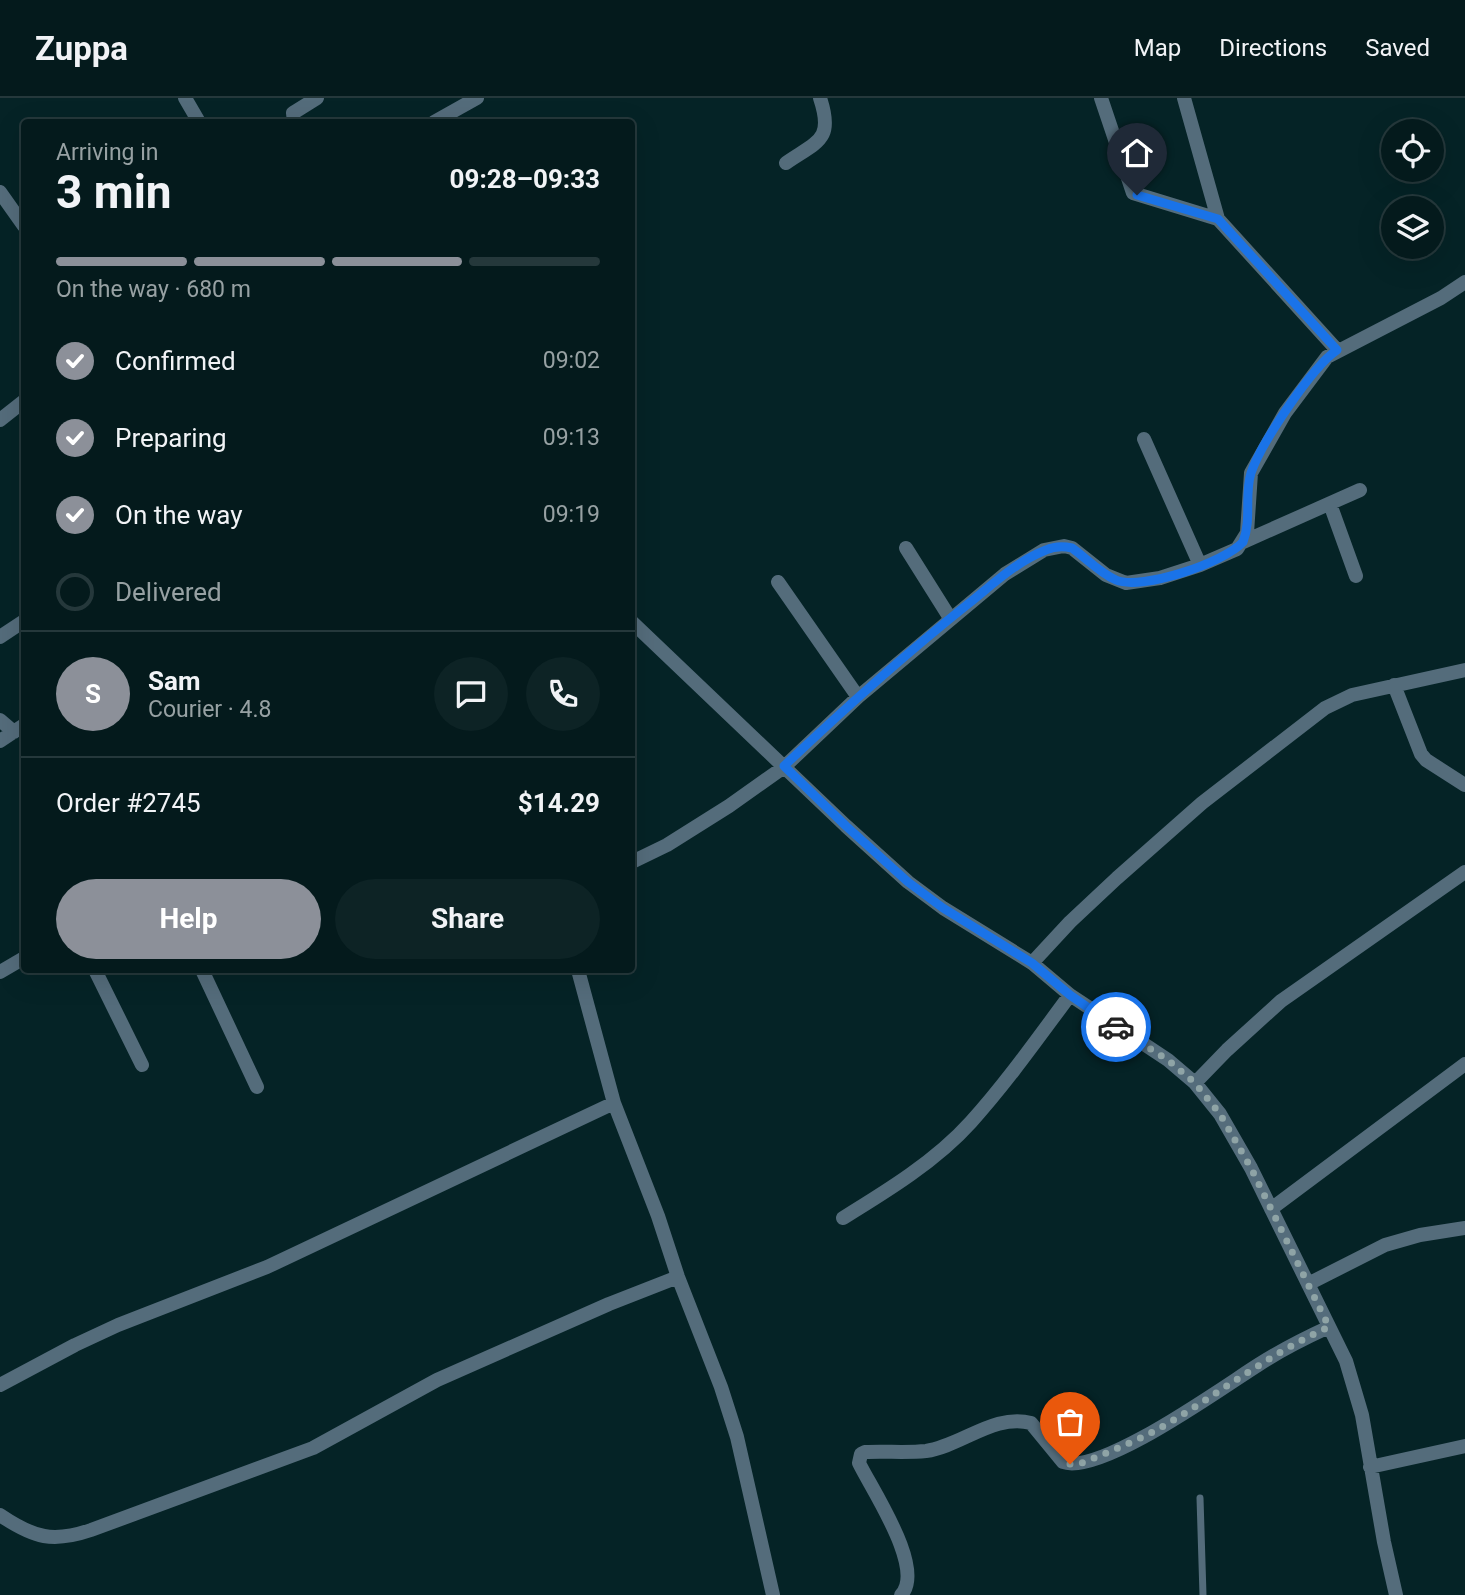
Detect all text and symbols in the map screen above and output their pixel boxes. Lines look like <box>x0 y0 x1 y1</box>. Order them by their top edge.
text: Zuppa <box>35 29 128 68</box>
text: Map <box>1134 34 1181 62</box>
text: Directions <box>1219 34 1327 62</box>
text: Saved <box>1365 34 1430 62</box>
map controls <box>1381 119 1444 259</box>
button: locate <box>1381 119 1444 182</box>
pin <box>1107 123 1167 195</box>
icon: home <box>1118 134 1156 172</box>
text: Arriving in <box>56 139 159 166</box>
text: 09:28–09:33 <box>450 164 600 194</box>
text: 3 min <box>56 165 172 219</box>
button: layers <box>1381 196 1444 259</box>
text: On the way · 680 m <box>56 276 251 303</box>
icon: check <box>56 342 94 380</box>
text: Confirmed <box>115 346 236 376</box>
text: 09:02 <box>543 347 600 374</box>
icon: check <box>56 419 94 457</box>
text: Preparing <box>115 423 227 453</box>
text: 09:13 <box>543 424 600 451</box>
icon: check <box>56 496 94 534</box>
text: On the way <box>115 500 243 530</box>
text: 09:19 <box>543 501 600 528</box>
text: Delivered <box>115 577 222 607</box>
button: chat <box>434 657 508 731</box>
button: phone <box>526 657 600 731</box>
text: Sam <box>148 666 200 696</box>
text: S <box>85 679 101 709</box>
text: Courier · 4.8 <box>148 696 271 723</box>
text: Order #2745 <box>56 788 201 818</box>
text: $14.29 <box>518 788 600 818</box>
button: Help <box>56 879 321 959</box>
button: Share <box>335 879 600 959</box>
courier <box>1081 992 1151 1062</box>
icon: car <box>1097 1008 1135 1046</box>
pin <box>1040 1392 1100 1464</box>
icon: bag <box>1051 1403 1089 1441</box>

